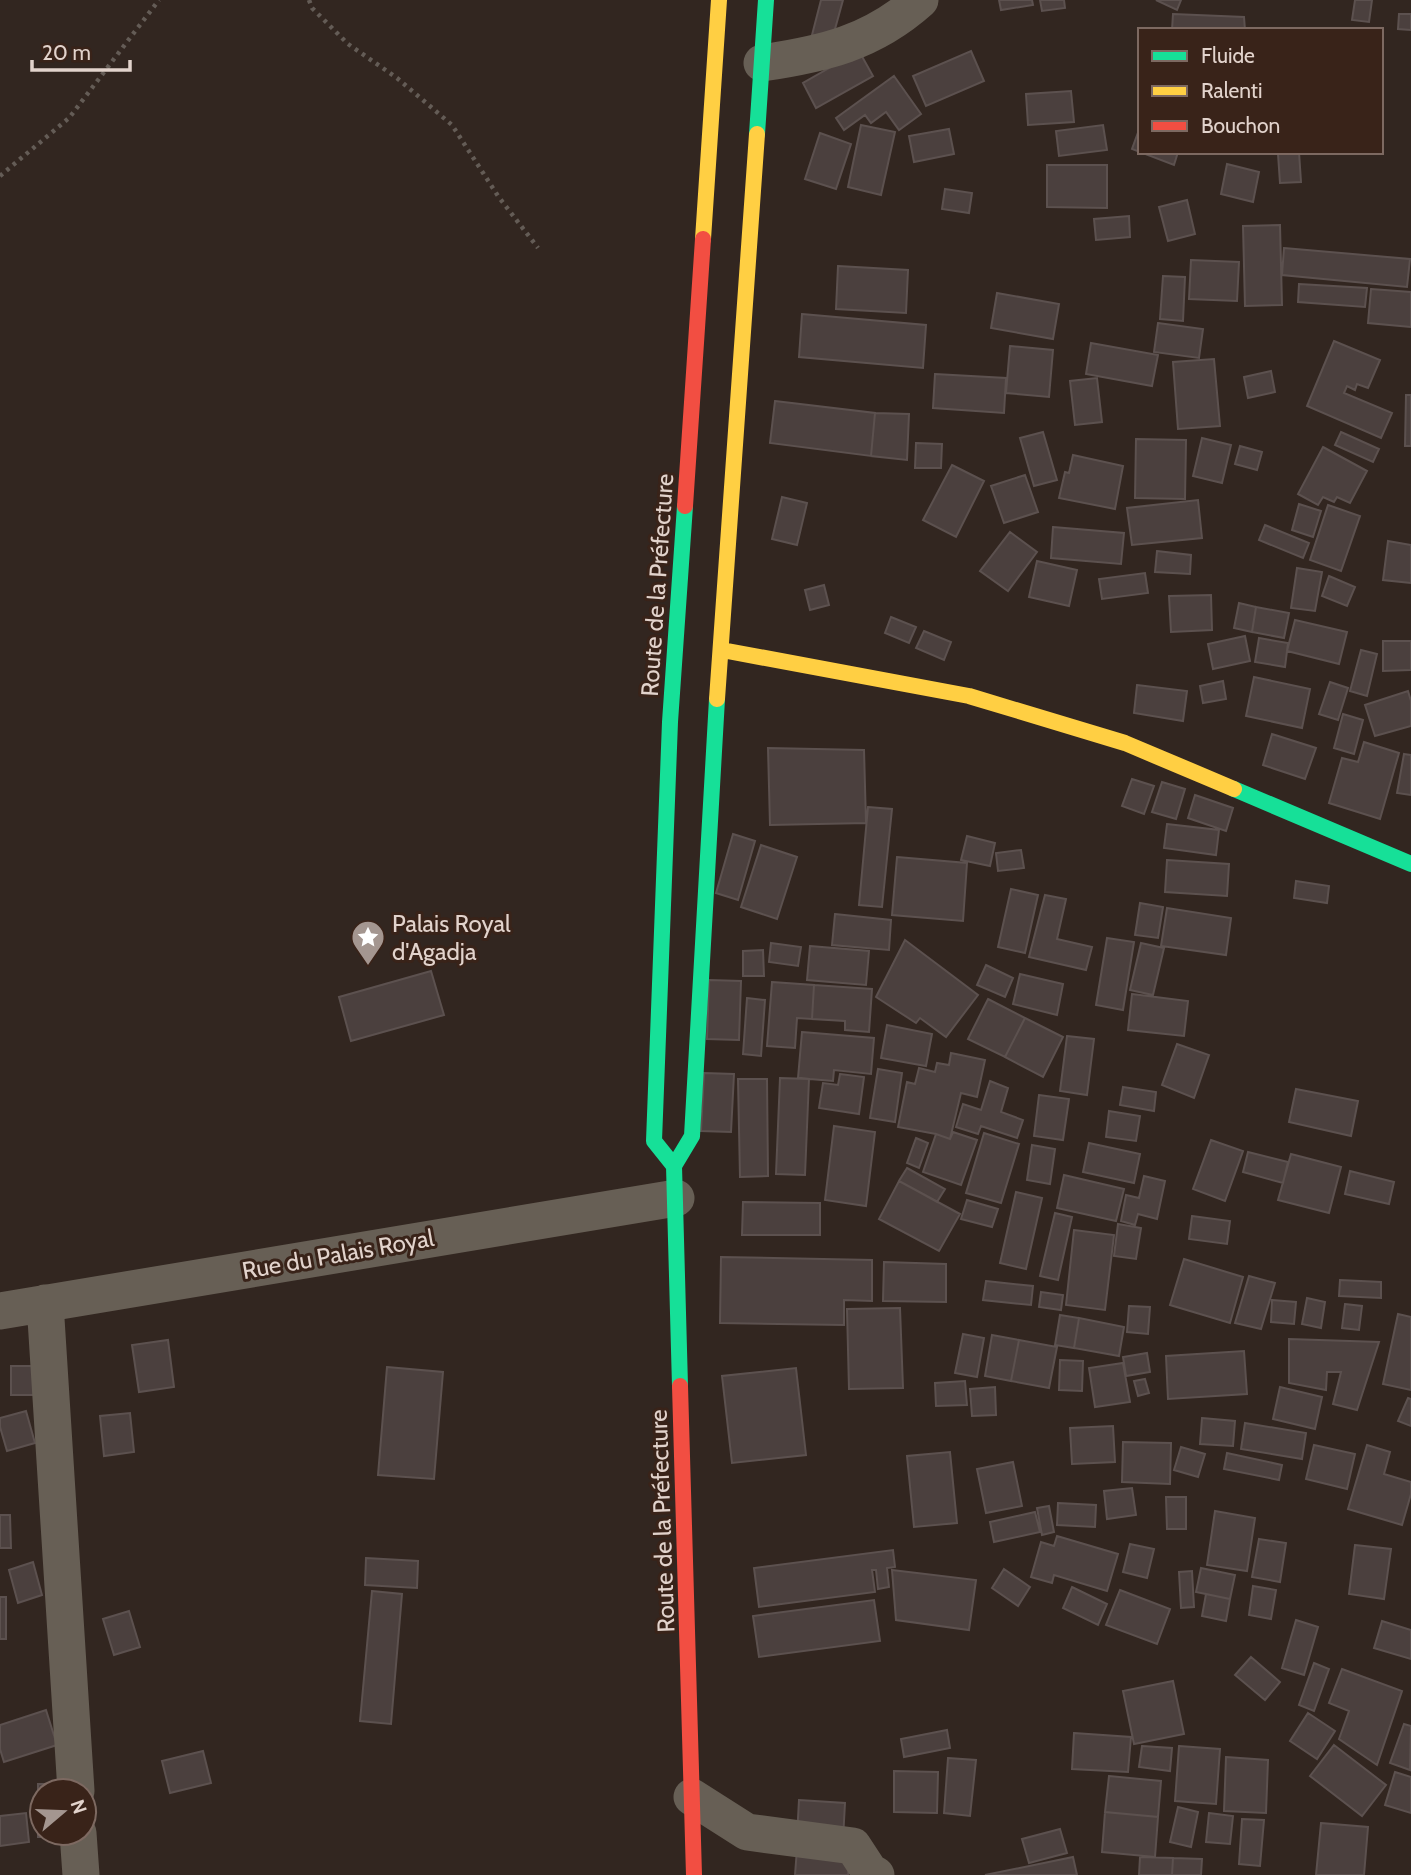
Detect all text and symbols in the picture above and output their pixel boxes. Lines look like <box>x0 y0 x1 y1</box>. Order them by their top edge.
scale bar <box>32 28 130 72</box>
legend <box>1138 28 1383 154</box>
text: 20 m <box>42 40 91 65</box>
text: Fluide <box>1201 43 1255 68</box>
text: Ralenti <box>1201 78 1262 103</box>
text: Bouchon <box>1201 113 1280 138</box>
street label: Route de la Préfecture <box>635 473 679 697</box>
place label: Palais Royal d'Agadja <box>392 909 511 966</box>
place icon: Palais Royal d'Agadja <box>349 918 387 967</box>
street label: Rue du Palais Royal <box>240 1223 437 1285</box>
street label: Route de la Préfecture <box>644 1409 680 1633</box>
north arrow <box>28 1777 98 1847</box>
text: N <box>66 1797 92 1817</box>

